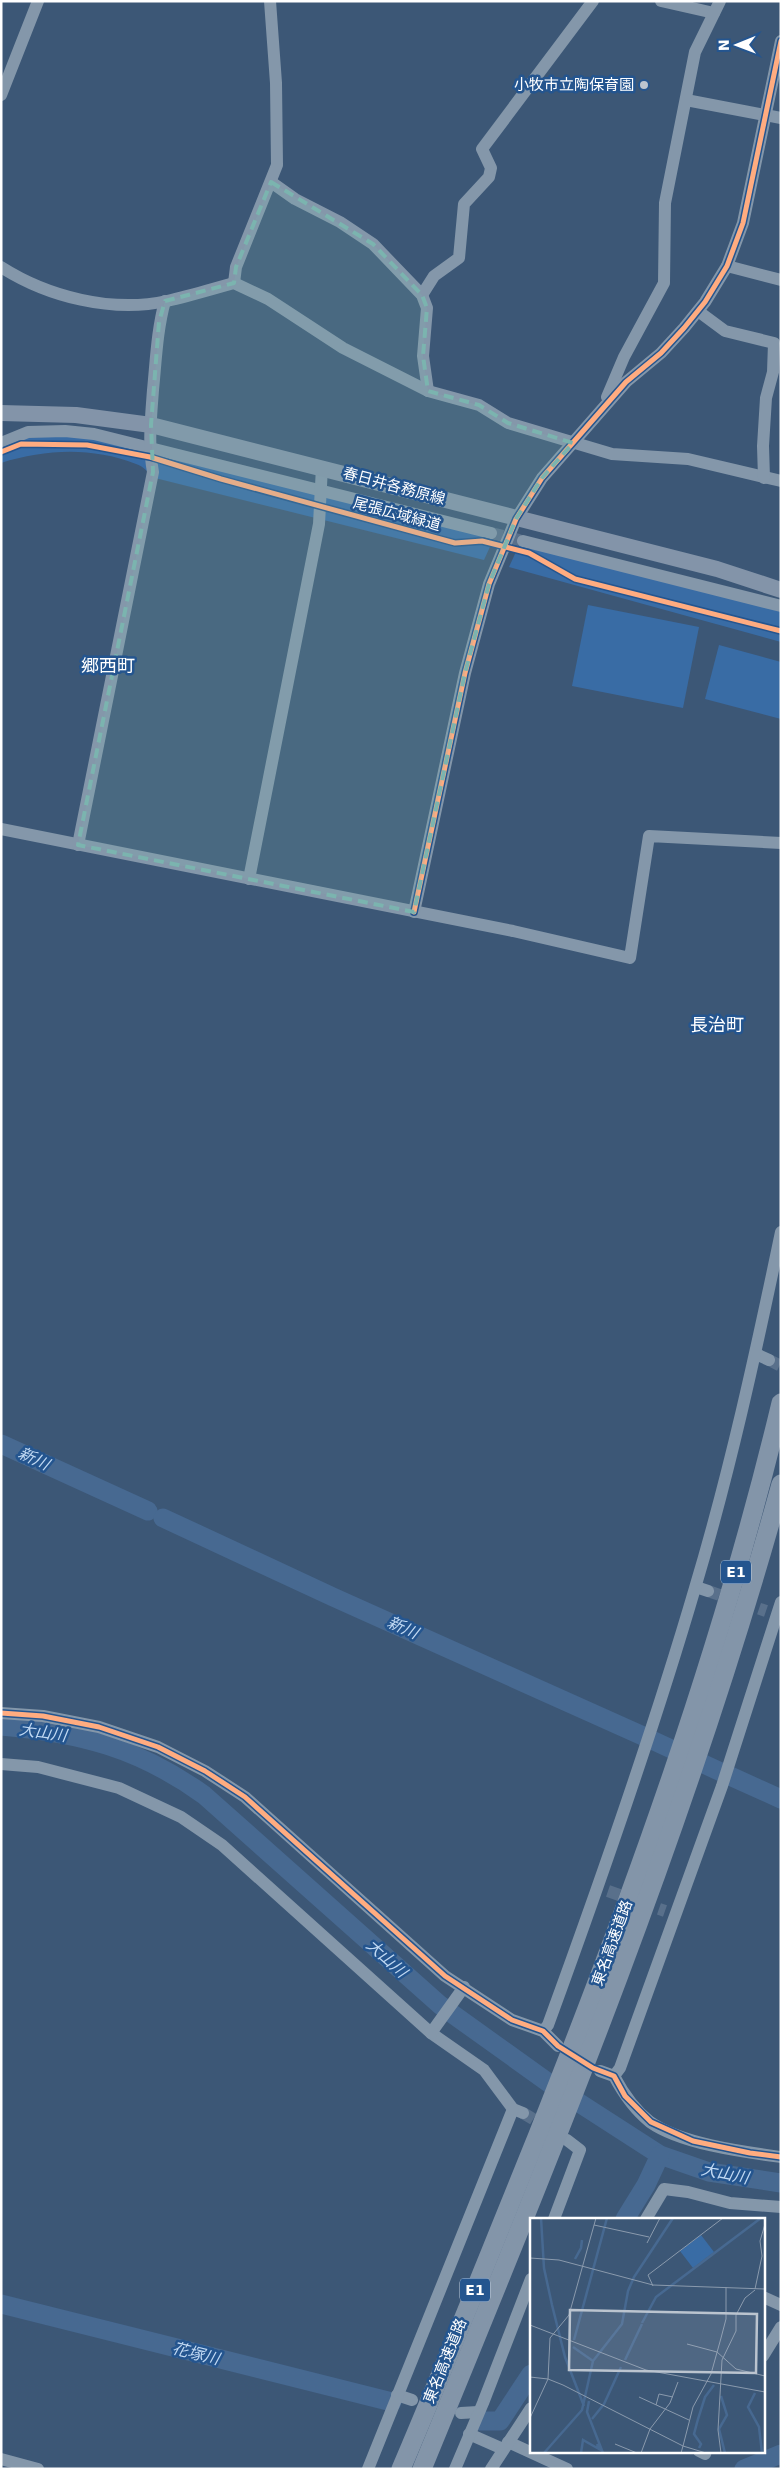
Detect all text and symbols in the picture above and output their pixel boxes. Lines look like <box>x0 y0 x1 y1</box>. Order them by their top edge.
north arrow <box>712 20 762 70</box>
text: N <box>716 39 732 51</box>
place label: 小牧市立陶保育園 <box>514 76 634 94</box>
marker: 小牧市立陶保育園 <box>638 79 650 91</box>
street label: 春日井各務原線 <box>341 464 447 508</box>
street label: 尾張広域緑道 <box>351 494 443 534</box>
district label: 郷西町 <box>81 655 135 676</box>
district label: 長治町 <box>690 1014 744 1035</box>
water label: 新川 <box>15 1443 54 1475</box>
road number: E1 <box>721 1560 751 1584</box>
water label: 新川 <box>384 1612 423 1643</box>
water label: 大山川 <box>18 1720 70 1746</box>
street label: 東名高速道路 <box>588 1898 636 1988</box>
water label: 大山川 <box>362 1935 412 1983</box>
water label: 大山川 <box>700 2160 752 2188</box>
inset map <box>530 2218 764 2452</box>
road number: E1 <box>460 2278 490 2302</box>
street label: 東名高速道路 <box>420 2316 470 2406</box>
water label: 花塚川 <box>170 2338 223 2369</box>

